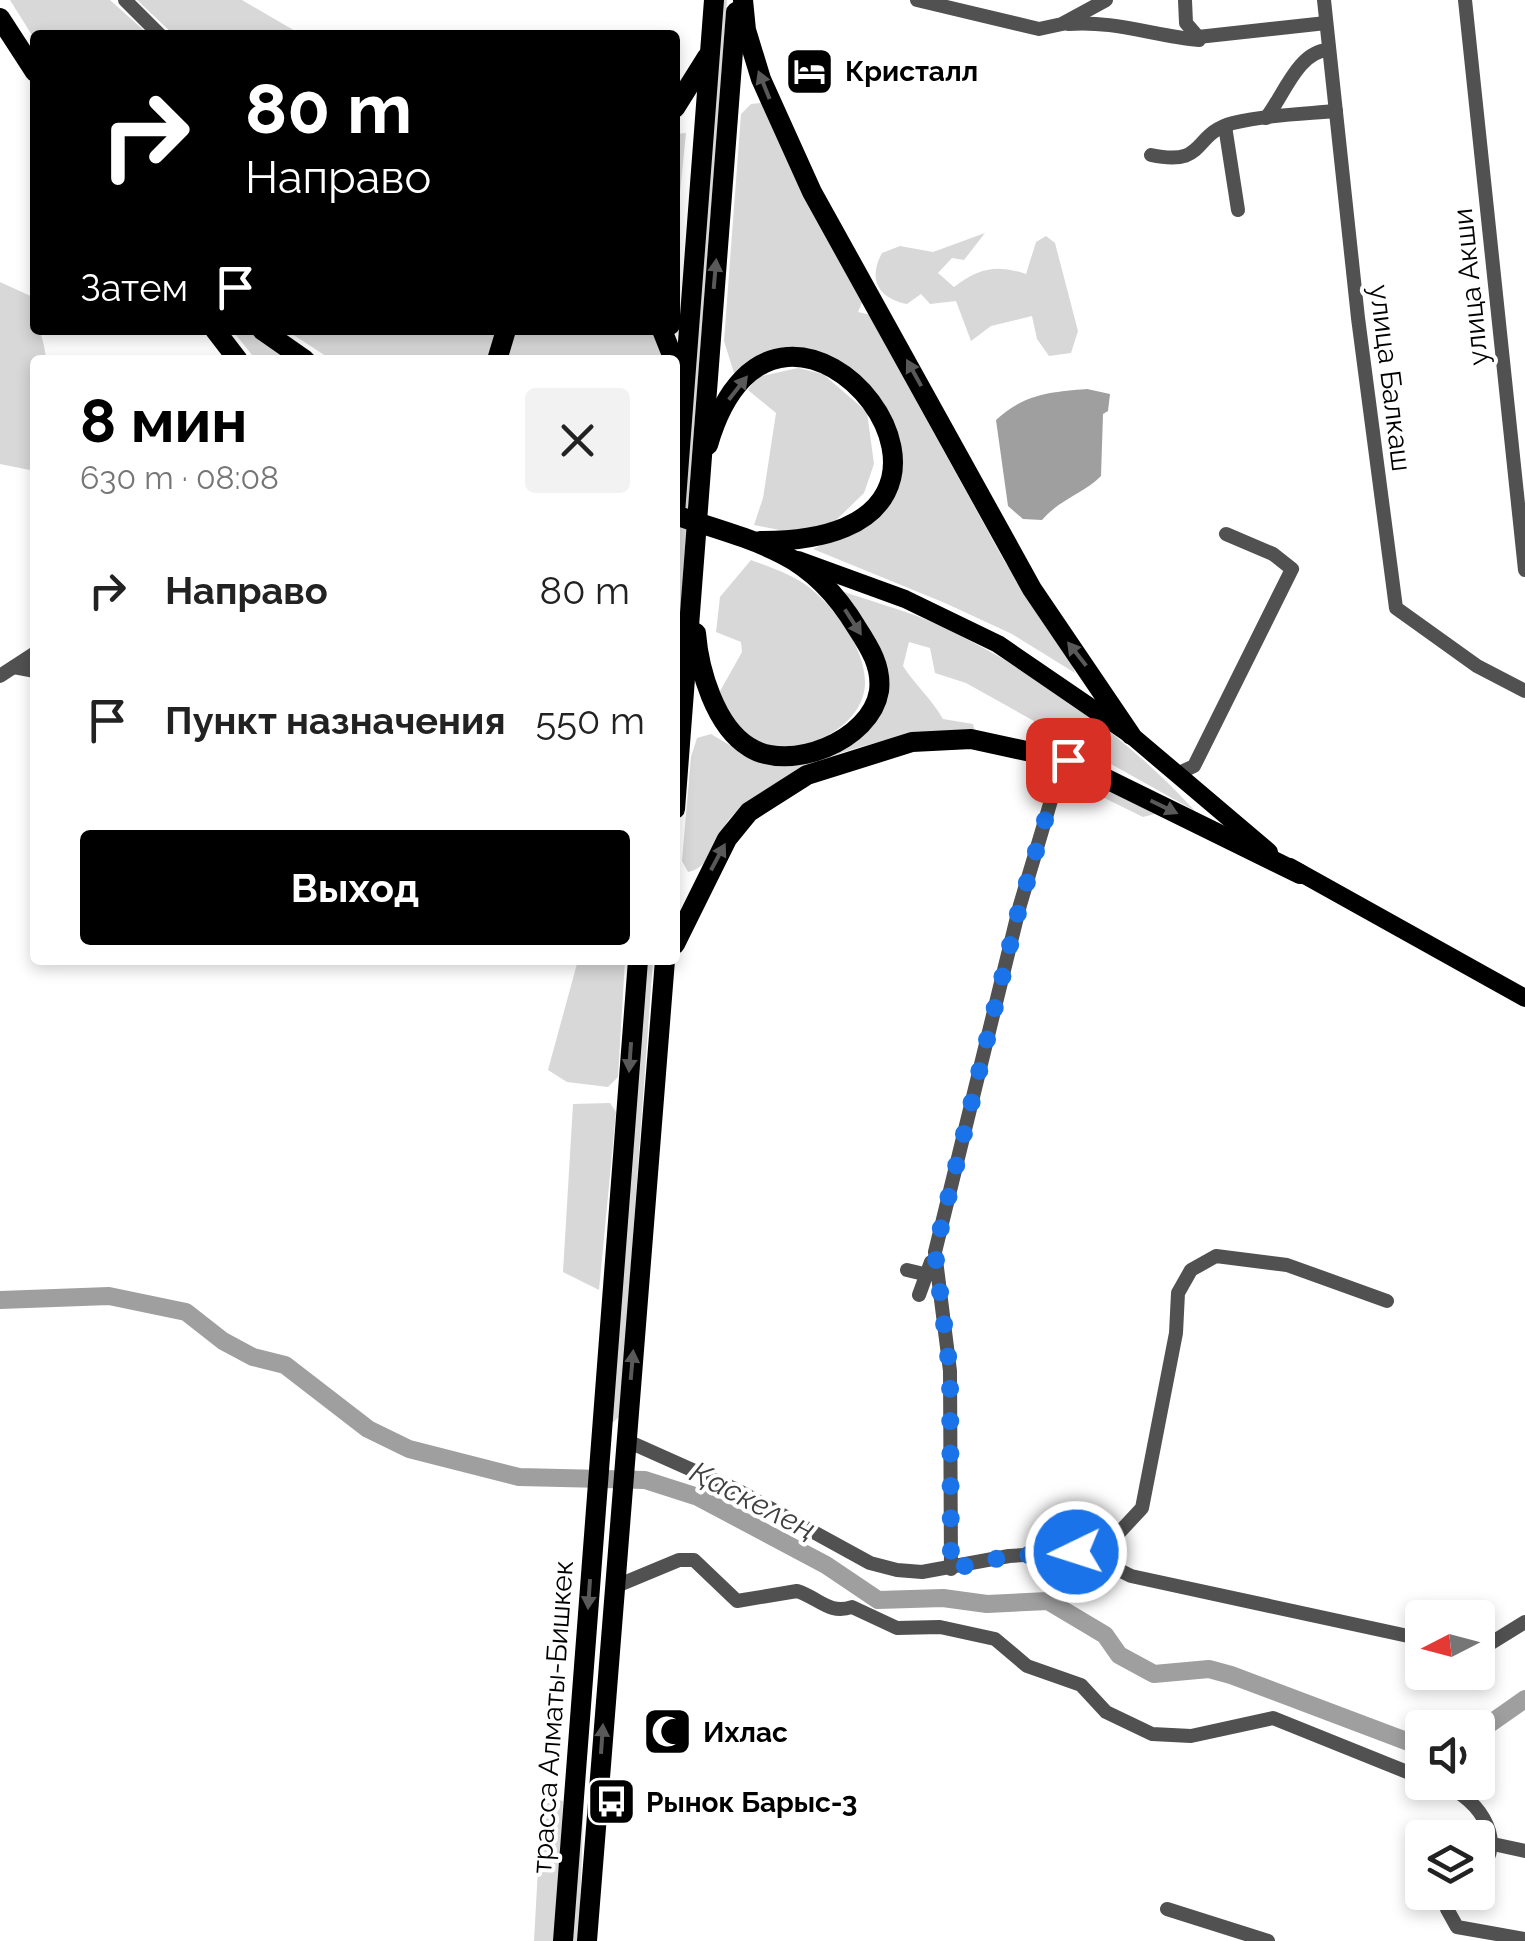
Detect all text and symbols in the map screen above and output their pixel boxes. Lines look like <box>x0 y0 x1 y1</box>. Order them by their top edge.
hotel icon: Кристалл <box>784 45 836 97</box>
place label: Кристалл <box>845 55 978 88</box>
text: 80 m <box>245 67 412 149</box>
icon: right <box>80 70 210 200</box>
one-way arrow <box>756 70 772 100</box>
text: Направо <box>245 151 431 204</box>
street label: улица Акши <box>1446 207 1495 367</box>
one-way arrow <box>707 257 723 289</box>
icon: arrive <box>208 260 263 315</box>
text: Затем <box>80 265 188 310</box>
street label: улица Балкаш <box>1363 283 1418 473</box>
one-way arrow <box>905 359 923 387</box>
one-way arrow <box>727 375 748 401</box>
text: 8 мин <box>80 386 247 456</box>
button: close <box>525 388 630 493</box>
text: 630 m · 08:08 <box>80 459 279 496</box>
icon: right <box>80 563 135 618</box>
text: Направо <box>165 568 328 613</box>
text: 80 m <box>540 568 630 613</box>
one-way arrow <box>843 608 862 636</box>
one-way arrow <box>1067 641 1088 667</box>
icon: arrive <box>80 693 135 748</box>
text: Пункт назначения <box>165 698 506 743</box>
text: 550 m <box>536 698 645 743</box>
pin <box>1026 718 1111 803</box>
icon: arrive <box>1041 733 1096 788</box>
one-way arrow <box>1150 798 1179 815</box>
button: Выход <box>80 830 630 945</box>
one-way arrow <box>709 842 726 871</box>
one-way arrow <box>622 1042 638 1074</box>
one-way arrow <box>625 1348 641 1380</box>
water label: Қаскелең <box>685 1454 822 1547</box>
position arrow <box>1024 1500 1128 1604</box>
street label: трасса Алматы-Бишкек <box>525 1559 580 1875</box>
one-way arrow <box>581 1578 597 1610</box>
north arrow <box>1405 1600 1495 1690</box>
map controls <box>1405 1600 1495 1910</box>
mosque icon: Ихлас <box>642 1706 694 1758</box>
button: sound <box>1405 1710 1495 1800</box>
place label: Ихлас <box>703 1716 788 1749</box>
one-way arrow <box>594 1723 610 1755</box>
bus stop icon: Рынок Барыс-3 <box>585 1776 637 1828</box>
place label: Рынок Барыс-3 <box>646 1786 857 1819</box>
button: layers <box>1405 1820 1495 1910</box>

